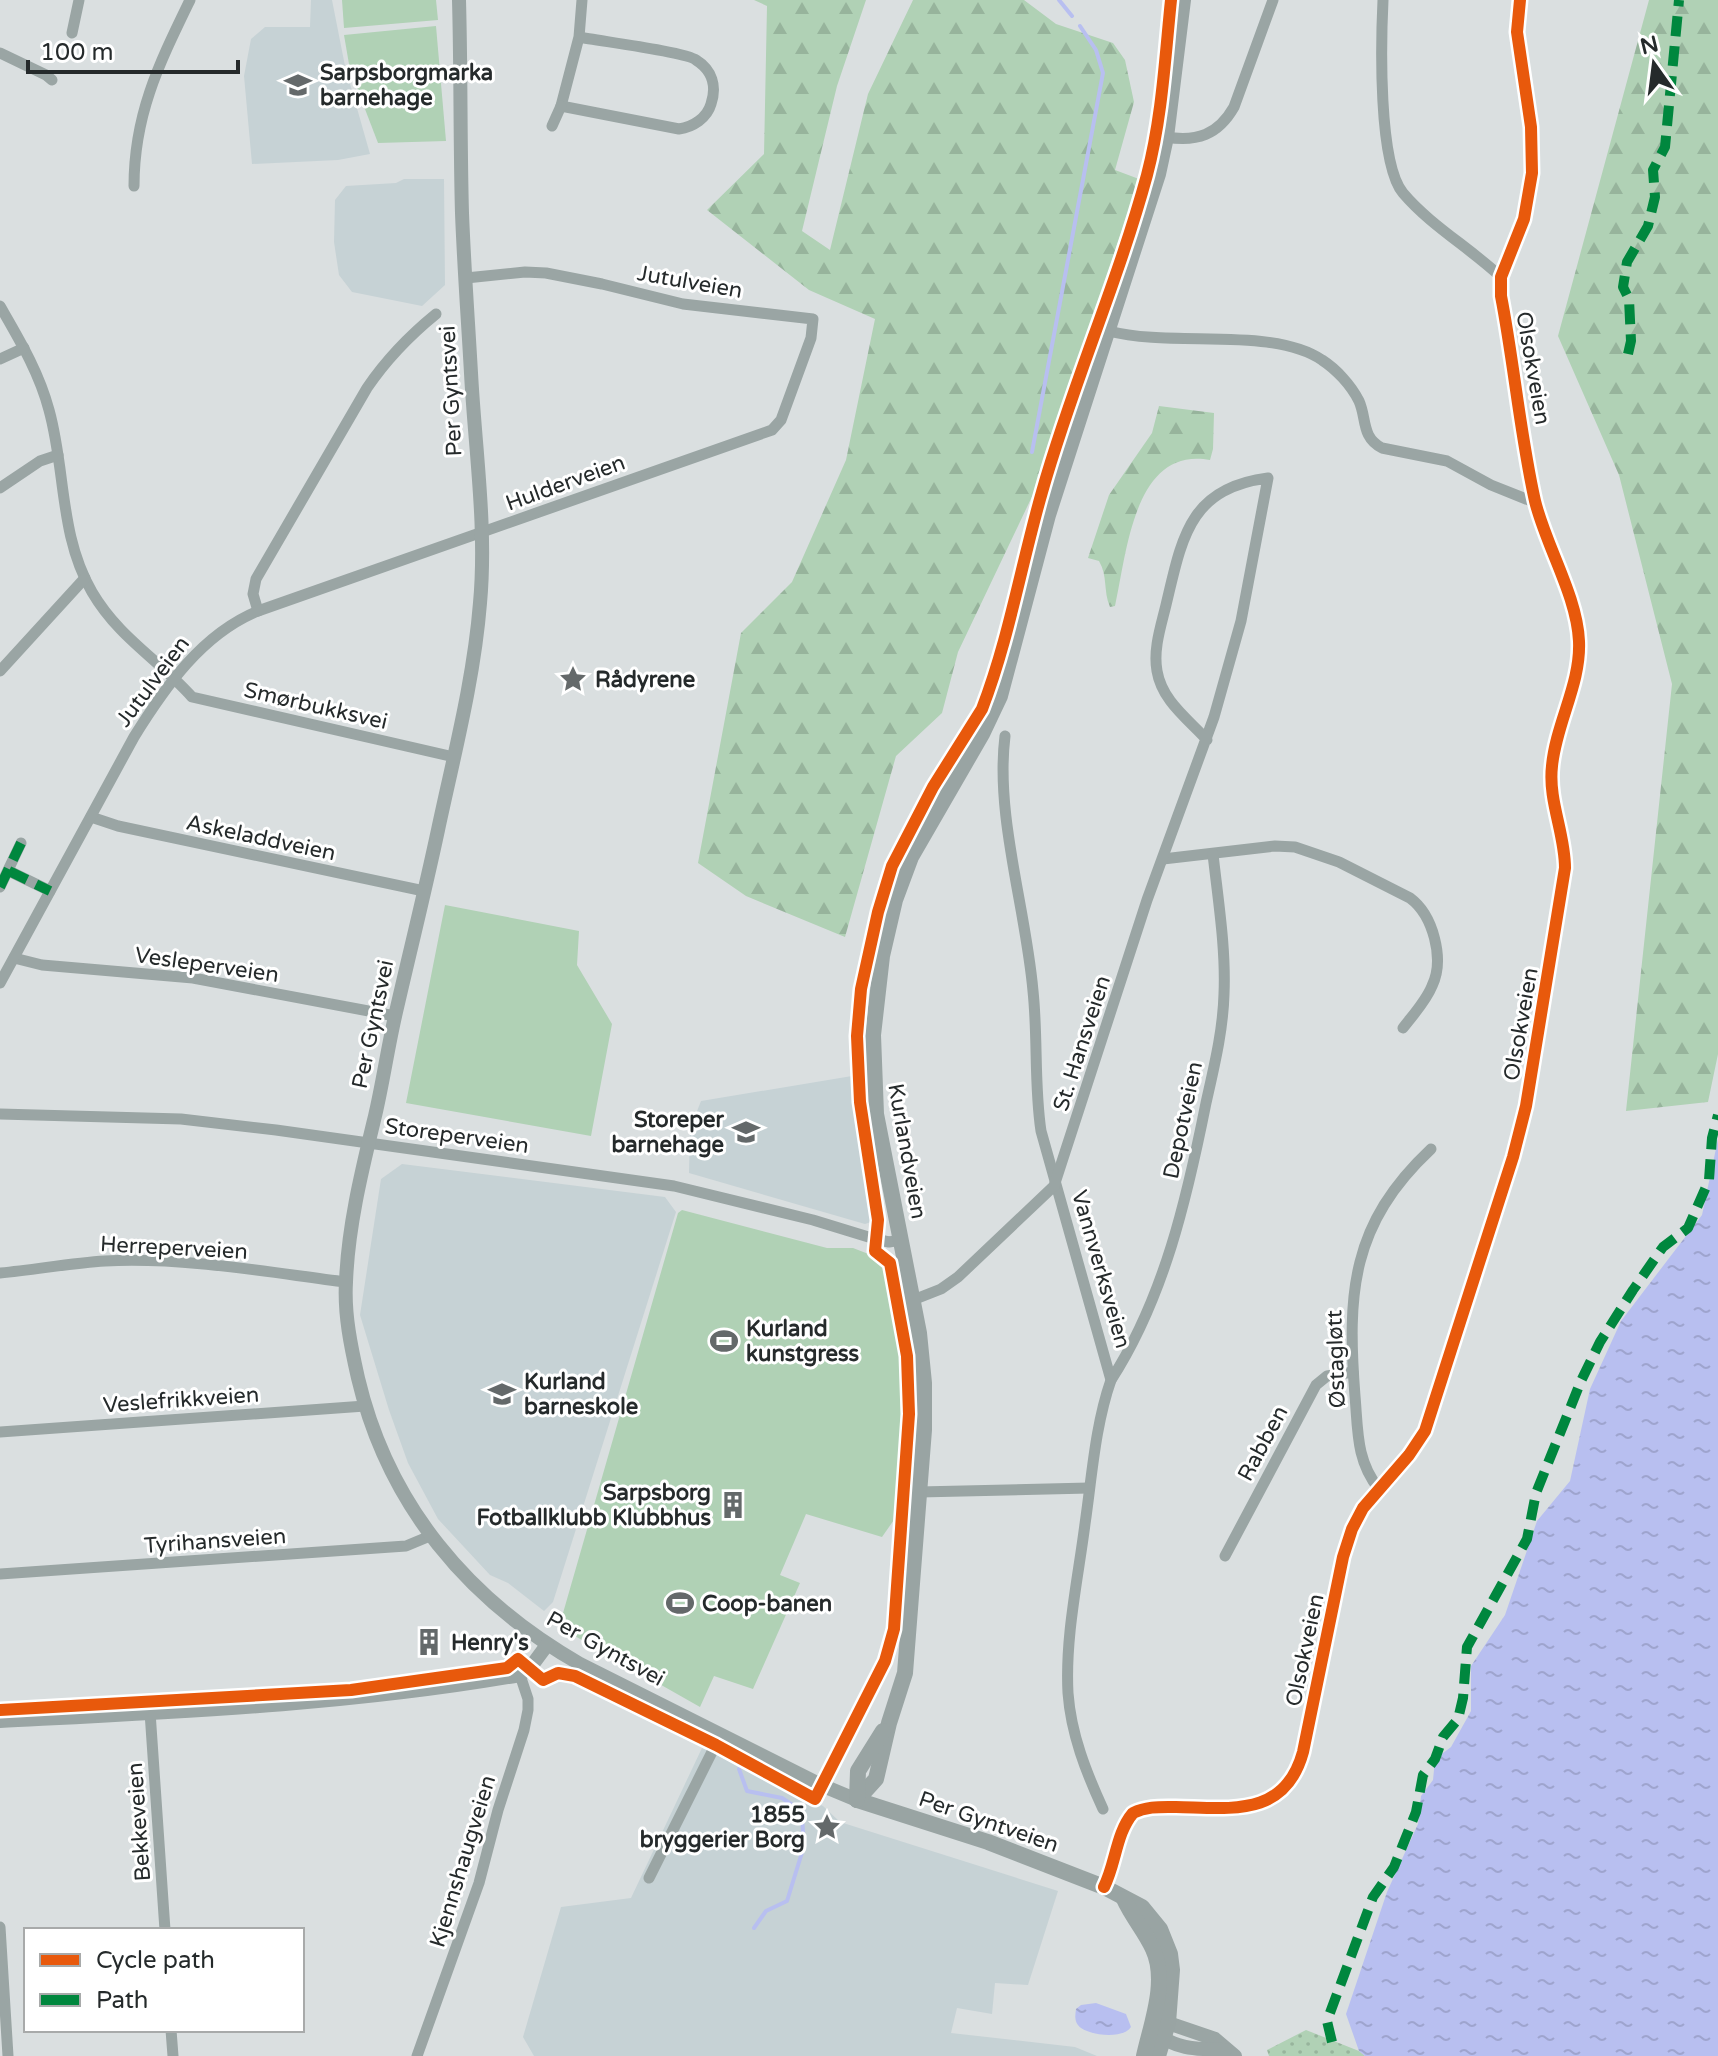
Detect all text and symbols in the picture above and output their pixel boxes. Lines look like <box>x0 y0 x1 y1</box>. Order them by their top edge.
scale bar <box>28 24 238 74</box>
north arrow <box>1614 24 1694 104</box>
text: N <box>1638 31 1661 60</box>
text: 100 m <box>40 38 114 67</box>
place label: Sarpsborgmarka barnehage <box>320 60 493 111</box>
school or university icon: Sarpsborgmarka barnehage <box>283 70 313 100</box>
street label: Jutulveien <box>635 260 744 304</box>
street label: Olsokveien <box>1510 310 1556 427</box>
street label: Per Gyntsvei <box>435 325 467 457</box>
street label: Hulderveien <box>502 449 629 517</box>
street label: Jutulveien <box>110 631 195 732</box>
place icon: Rådyrene <box>558 664 588 694</box>
place label: Rådyrene <box>595 667 695 693</box>
street label: Smørbukksvei <box>242 677 390 735</box>
street label: Askeladdveien <box>184 809 338 867</box>
street label: Vesleperveien <box>133 942 280 988</box>
street label: Per Gyntsvei <box>347 957 399 1091</box>
street label: Olsokveien <box>1498 966 1544 1083</box>
street label: St. Hansveien <box>1048 972 1116 1114</box>
street label: Depotveien <box>1158 1059 1208 1181</box>
street label: Kurlandveien <box>882 1081 932 1221</box>
place label: Storeper barnehage <box>611 1107 725 1158</box>
street label: Storeperveien <box>383 1113 531 1159</box>
school or university icon: Storeper barnehage <box>731 1117 761 1147</box>
street label: Vannverksveien <box>1066 1187 1136 1351</box>
street label: Herreperveien <box>99 1231 248 1265</box>
street label: Østagløtt <box>1321 1309 1351 1409</box>
place label: Kurland kunstgress <box>746 1316 859 1367</box>
sports icon: Kurland kunstgress <box>709 1326 739 1356</box>
place label: Kurland barneskole <box>524 1369 638 1420</box>
school or university icon: Kurland barneskole <box>487 1379 517 1409</box>
street label: Veslefrikkveien <box>102 1382 260 1418</box>
street label: Rabben <box>1232 1401 1294 1486</box>
place label: Sarpsborg Fotballklubb Klubbhus <box>477 1480 711 1531</box>
building icon: Sarpsborg Fotballklubb Klubbhus <box>718 1490 748 1520</box>
street label: Tyrihansveien <box>143 1523 287 1559</box>
sports icon: Coop-banen <box>665 1588 695 1618</box>
place label: Coop-banen <box>702 1591 832 1617</box>
street label: Olsokveien <box>1280 1592 1330 1709</box>
street label: Per Gyntsvei <box>542 1606 669 1692</box>
building icon: Henry's <box>414 1627 444 1657</box>
place label: Henry's <box>451 1630 529 1656</box>
street label: Bekkeveien <box>122 1762 156 1882</box>
street label: Kjennshaugveien <box>424 1772 501 1950</box>
street label: Per Gyntveien <box>915 1786 1062 1858</box>
place label: 1855 bryggerier Borg <box>640 1802 805 1853</box>
place icon: 1855 bryggerier Borg <box>812 1812 842 1842</box>
legend <box>24 1928 304 2032</box>
text: Cycle path <box>96 1946 215 1975</box>
text: Path <box>96 1986 149 2015</box>

